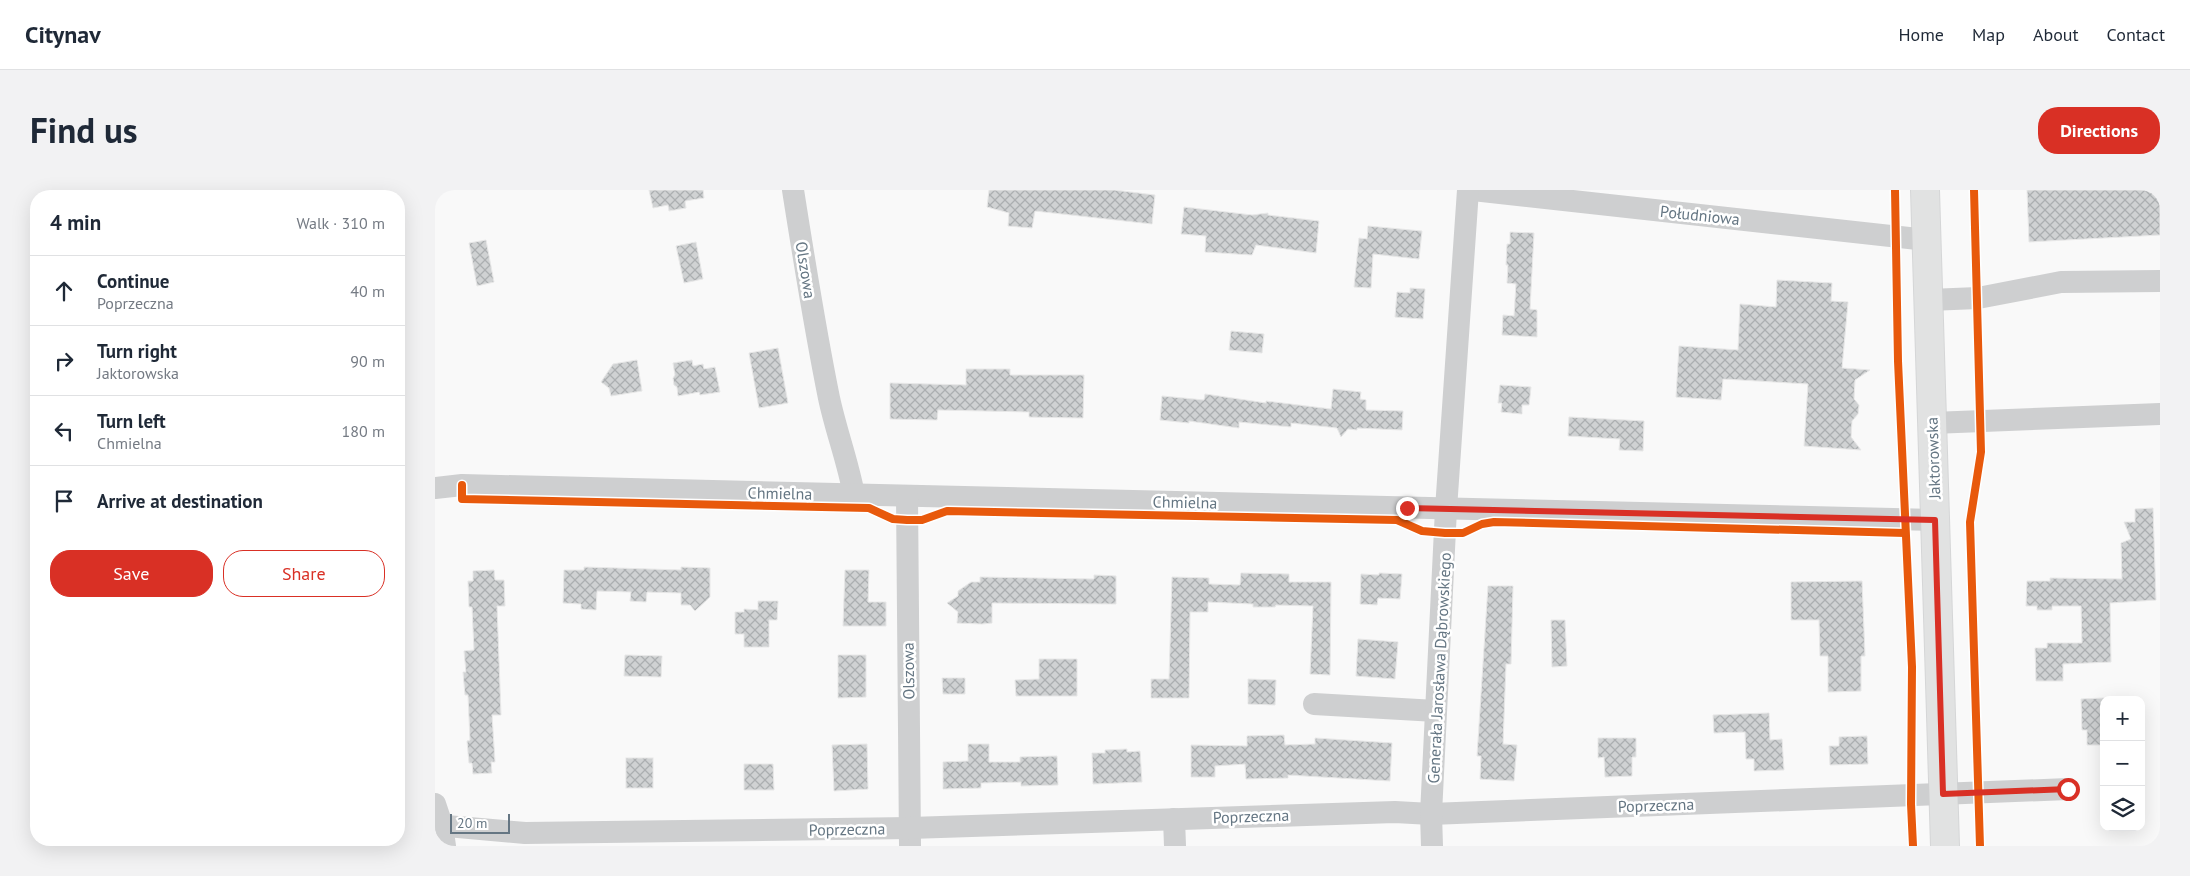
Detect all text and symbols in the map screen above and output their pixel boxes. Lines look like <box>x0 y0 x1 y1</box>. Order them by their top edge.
text: Citynav <box>25 19 101 50</box>
text: Home <box>1898 23 1944 46</box>
text: Map <box>1972 23 2005 46</box>
text: About <box>2033 23 2079 46</box>
text: Contact <box>2107 23 2165 46</box>
text: Find us <box>30 107 138 153</box>
button: Directions <box>2038 107 2160 154</box>
street label: Południowa <box>1659 201 1741 229</box>
text: 4 min <box>50 209 101 236</box>
text: Walk · 310 m <box>296 213 385 233</box>
street label: Olszowa <box>792 240 820 300</box>
text: Continue <box>97 269 169 293</box>
icon: ahead <box>50 277 78 305</box>
text: 40 m <box>350 281 385 301</box>
text: Poprzeczna <box>97 293 174 313</box>
text: Turn right <box>97 339 177 363</box>
icon: right <box>50 347 78 375</box>
text: 90 m <box>350 351 385 371</box>
text: Jaktorowska <box>97 363 179 383</box>
text: Turn left <box>97 409 166 433</box>
icon: left <box>50 417 78 445</box>
street label: Jaktorowska <box>1922 417 1944 500</box>
text: 180 m <box>342 421 385 441</box>
text: Chmielna <box>97 433 162 453</box>
street label: Chmielna <box>748 482 812 504</box>
icon: arrive <box>50 487 78 515</box>
text: Arrive at destination <box>97 489 263 513</box>
street label: Chmielna <box>1153 491 1217 513</box>
route end <box>1396 497 1419 520</box>
button: Save <box>50 550 213 597</box>
button: Share <box>223 550 385 597</box>
street label: Generała Jarosława Dąbrowskiego <box>1423 552 1455 784</box>
street label: Olszowa <box>898 642 918 700</box>
map controls <box>2100 696 2145 831</box>
button: + <box>2100 696 2145 741</box>
button: − <box>2100 741 2145 786</box>
route start <box>2057 778 2080 801</box>
button: layers <box>2100 786 2145 831</box>
street label: Poprzeczna <box>1617 794 1695 816</box>
street label: Poprzeczna <box>1212 805 1290 827</box>
scale bar <box>450 811 510 834</box>
text: 20 m <box>457 814 487 832</box>
street label: Poprzeczna <box>808 818 886 840</box>

